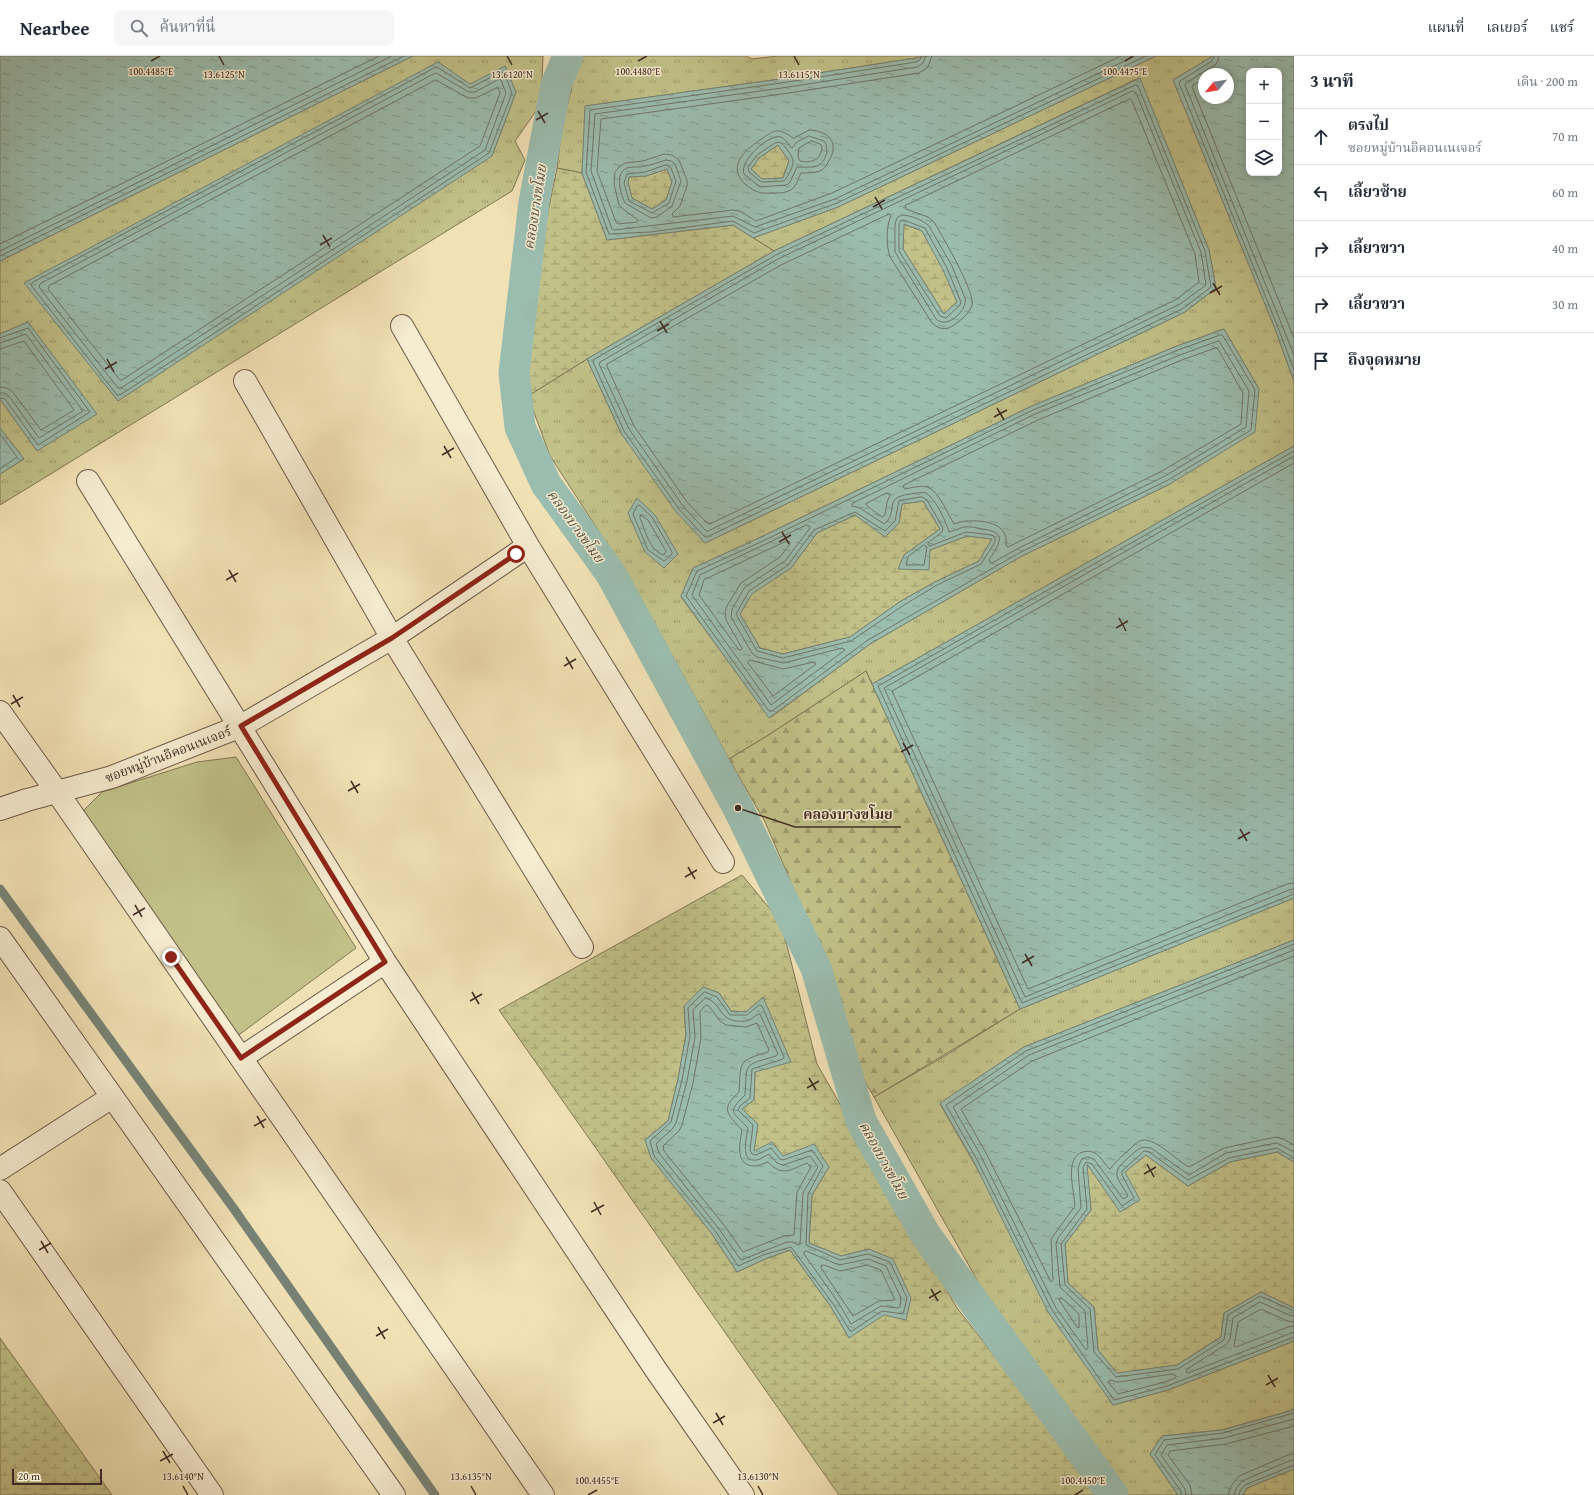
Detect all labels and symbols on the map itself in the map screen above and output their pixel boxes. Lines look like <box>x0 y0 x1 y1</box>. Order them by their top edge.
text: 100.4485°E <box>129 64 173 79</box>
text: 100.4480°E <box>616 64 660 79</box>
text: 100.4475°E <box>1103 64 1147 79</box>
text: 13.6125°N <box>203 67 245 82</box>
text: 13.6120°N <box>491 67 533 82</box>
text: 13.6115°N <box>778 67 820 82</box>
north arrow <box>1198 68 1234 104</box>
water label: คลองบางขโมย <box>518 161 552 251</box>
water label: คลองบางขโมย <box>543 485 610 568</box>
route start <box>507 545 525 563</box>
street label: ซอยหมู่บ้านอิคอนเนเจอร์ <box>102 721 235 787</box>
callout: คลองบางขโมย <box>795 801 901 827</box>
text: คลองบางขโมย <box>803 804 893 824</box>
route end <box>162 948 180 966</box>
water label: คลองบางขโมย <box>854 1118 914 1204</box>
scale bar <box>12 1467 102 1486</box>
text: 13.6140°N <box>162 1469 204 1484</box>
text: 13.6135°N <box>450 1469 492 1484</box>
text: 13.6130°N <box>737 1469 779 1484</box>
text: 100.4455°E <box>575 1473 619 1488</box>
text: 100.4450°E <box>1061 1473 1105 1488</box>

